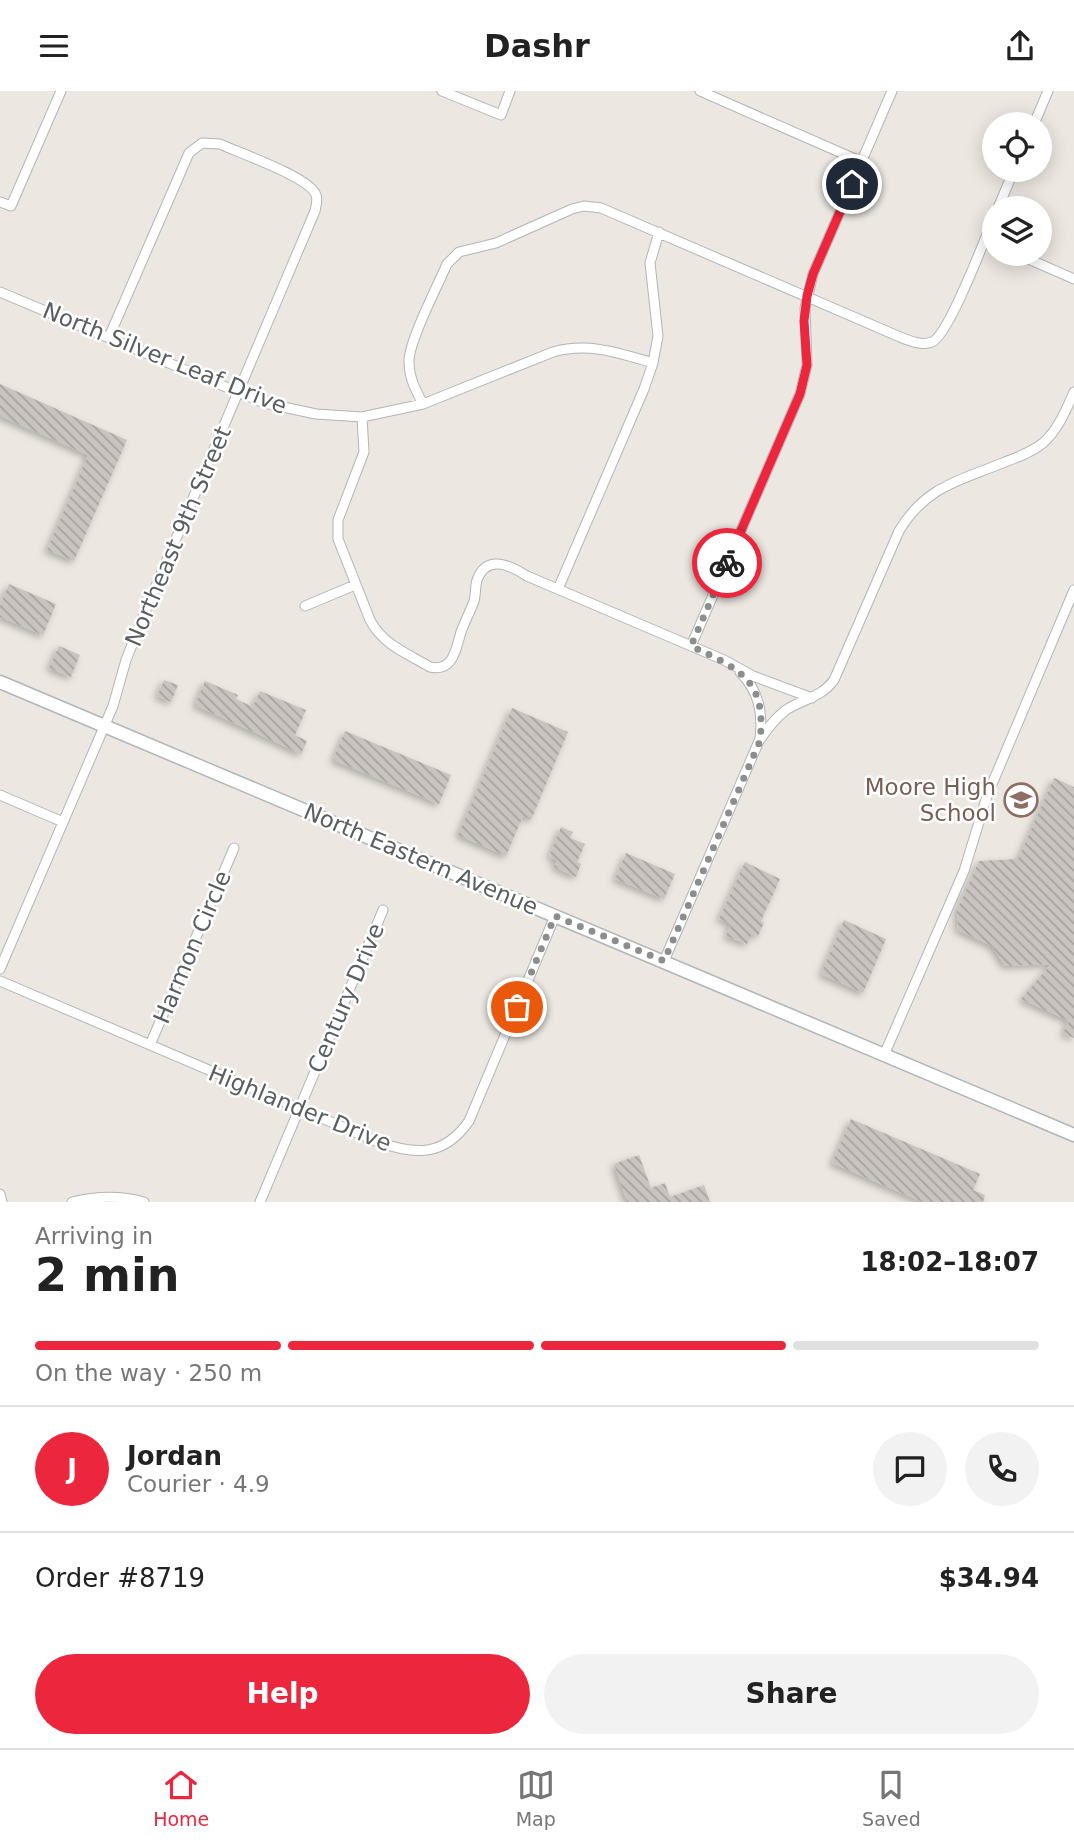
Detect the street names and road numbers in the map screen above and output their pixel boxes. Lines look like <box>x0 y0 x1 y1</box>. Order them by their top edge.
street label: North Silver Leaf Drive <box>39 297 291 419</box>
street label: Northeast 9th Street <box>120 422 236 650</box>
street label: North Eastern Avenue <box>300 798 542 920</box>
street label: Harmon Circle <box>148 867 236 1027</box>
street label: Century Drive <box>303 919 389 1077</box>
street label: Highlander Drive <box>205 1059 395 1157</box>

